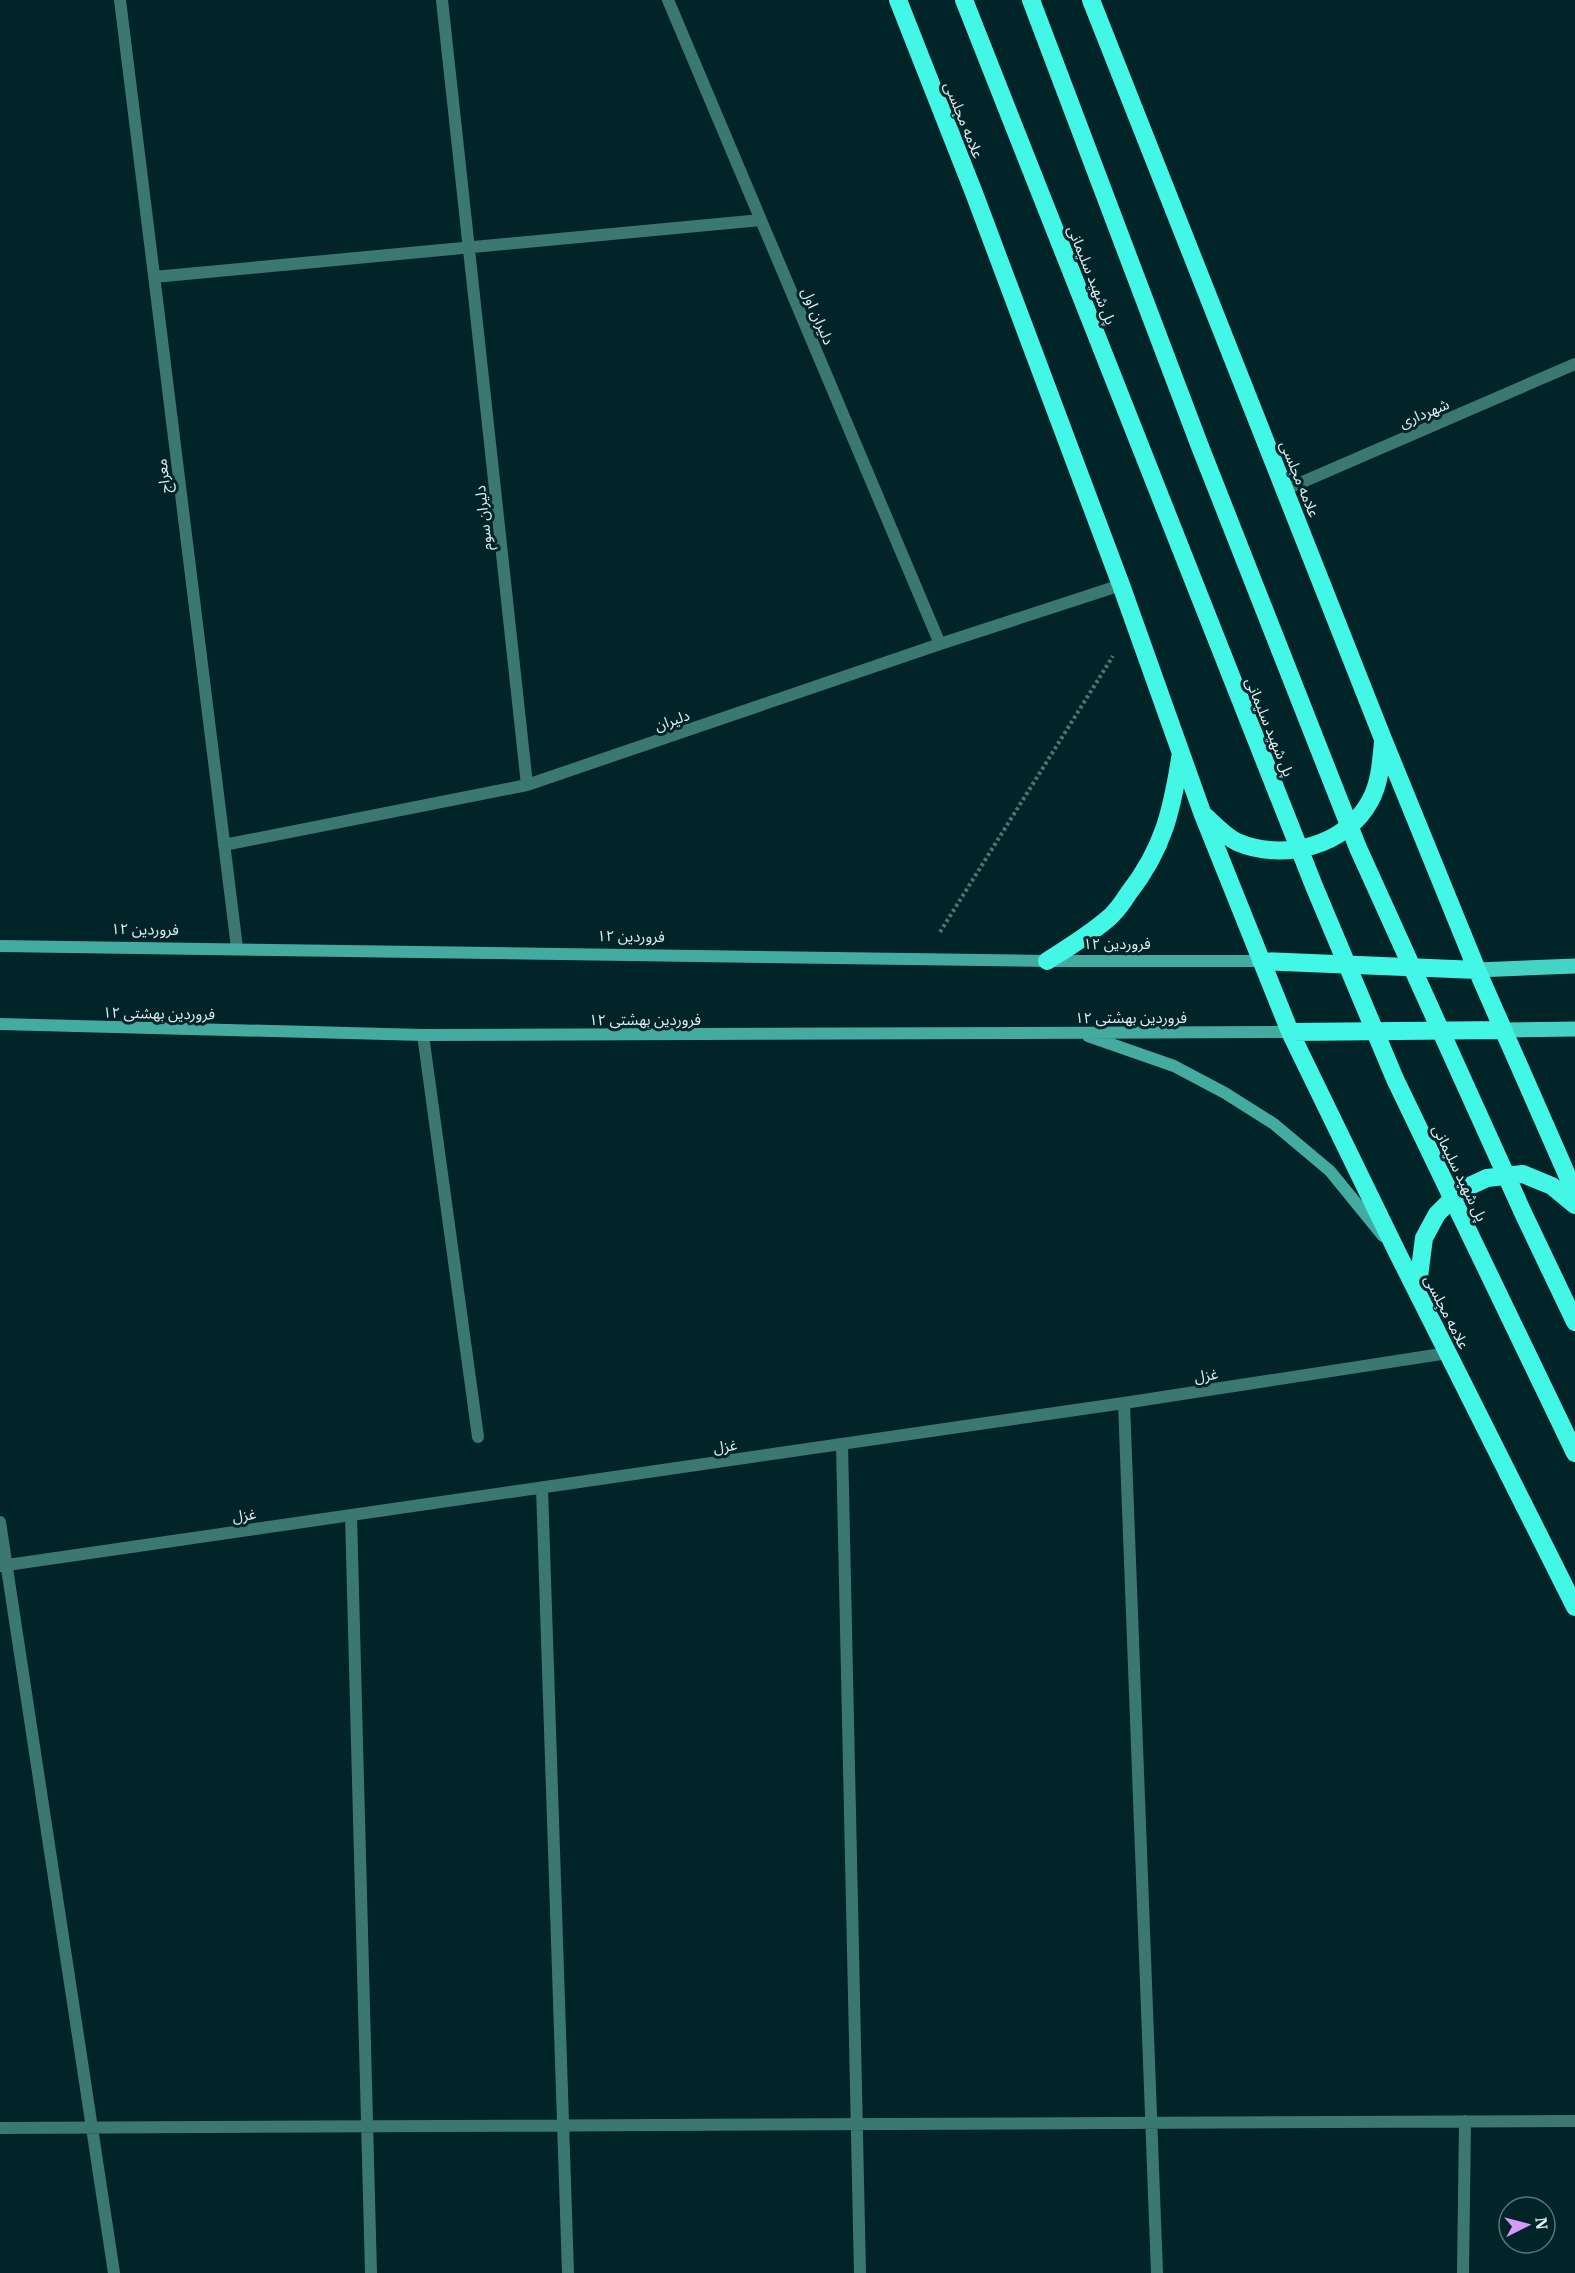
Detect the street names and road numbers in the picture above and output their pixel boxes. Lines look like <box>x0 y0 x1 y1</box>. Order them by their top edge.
street label: علامه مجلسی <box>940 79 988 161</box>
street label: پل شهید سلیمانی <box>1062 223 1121 328</box>
street label: دلیران اول <box>797 285 839 347</box>
street label: شهرداری <box>1396 394 1452 432</box>
street label: علامه مجلسی <box>1276 438 1324 520</box>
street label: معراج <box>151 457 178 494</box>
street label: دلیران سوم <box>470 484 498 552</box>
street label: پل شهید سلیمانی <box>1240 675 1299 780</box>
street label: دلیران <box>652 705 692 735</box>
street label: ۱۲ فروردین <box>111 919 179 939</box>
street label: ۱۲ فروردین <box>597 926 665 946</box>
street label: ۱۲ فروردین <box>1083 934 1151 953</box>
street label: ۱۲ فروردین بهشتی <box>103 1003 216 1023</box>
street label: ۱۲ فروردین بهشتی <box>1075 1008 1187 1027</box>
street label: ۱۲ فروردین بهشتی <box>589 1010 701 1029</box>
street label: پل شهید سلیمانی <box>1427 1122 1492 1225</box>
street label: علامه مجلسی <box>1420 1272 1474 1353</box>
street label: غزل <box>1193 1364 1220 1386</box>
street label: غزل <box>712 1435 739 1457</box>
street label: غزل <box>231 1504 258 1526</box>

